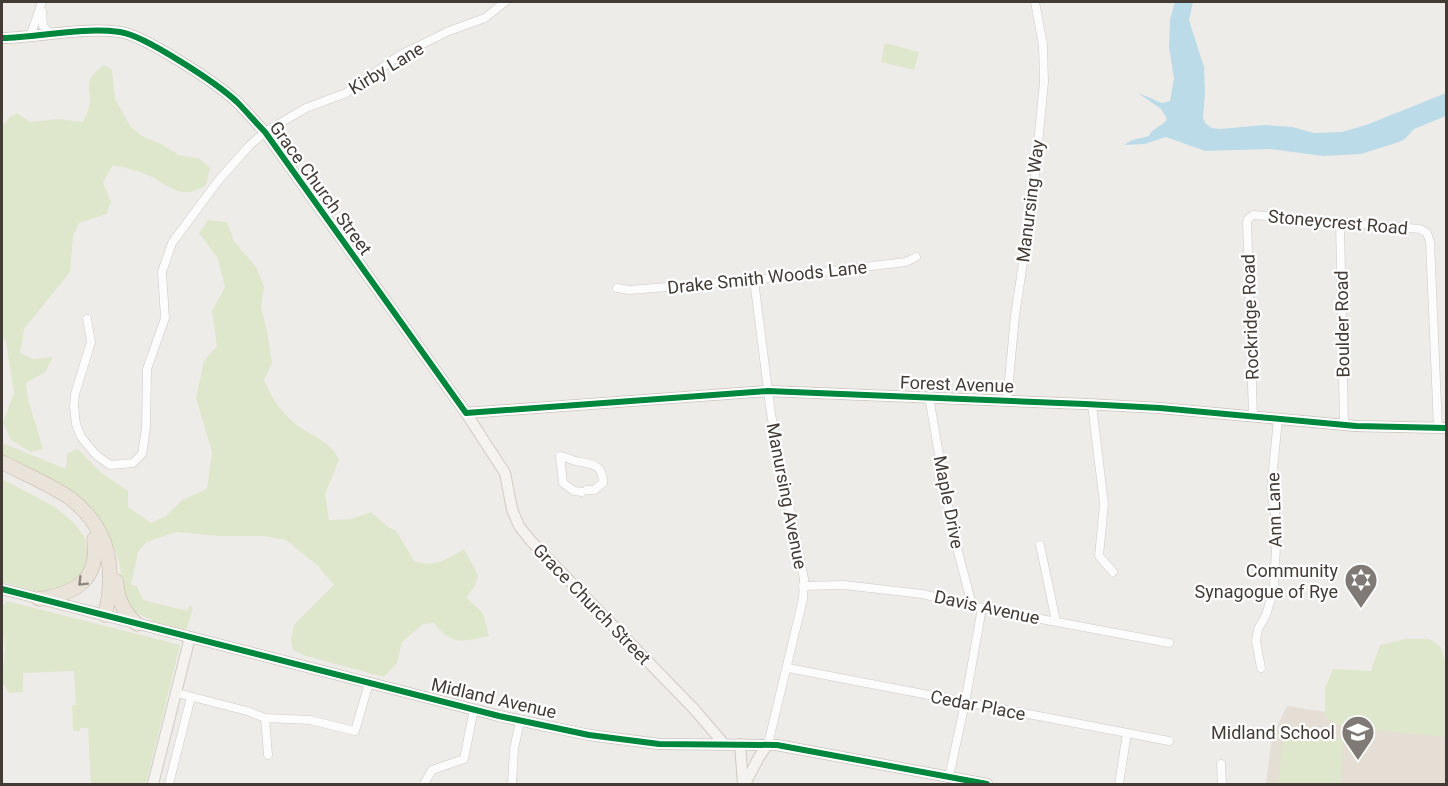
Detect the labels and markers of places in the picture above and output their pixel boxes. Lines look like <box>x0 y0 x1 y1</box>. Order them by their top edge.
place label: Community Synagogue of Rye <box>1195 560 1338 602</box>
synagogue icon: Community Synagogue of Rye <box>1343 562 1379 609</box>
school or university icon: Midland School <box>1340 714 1376 761</box>
place label: Midland School <box>1211 722 1335 743</box>

